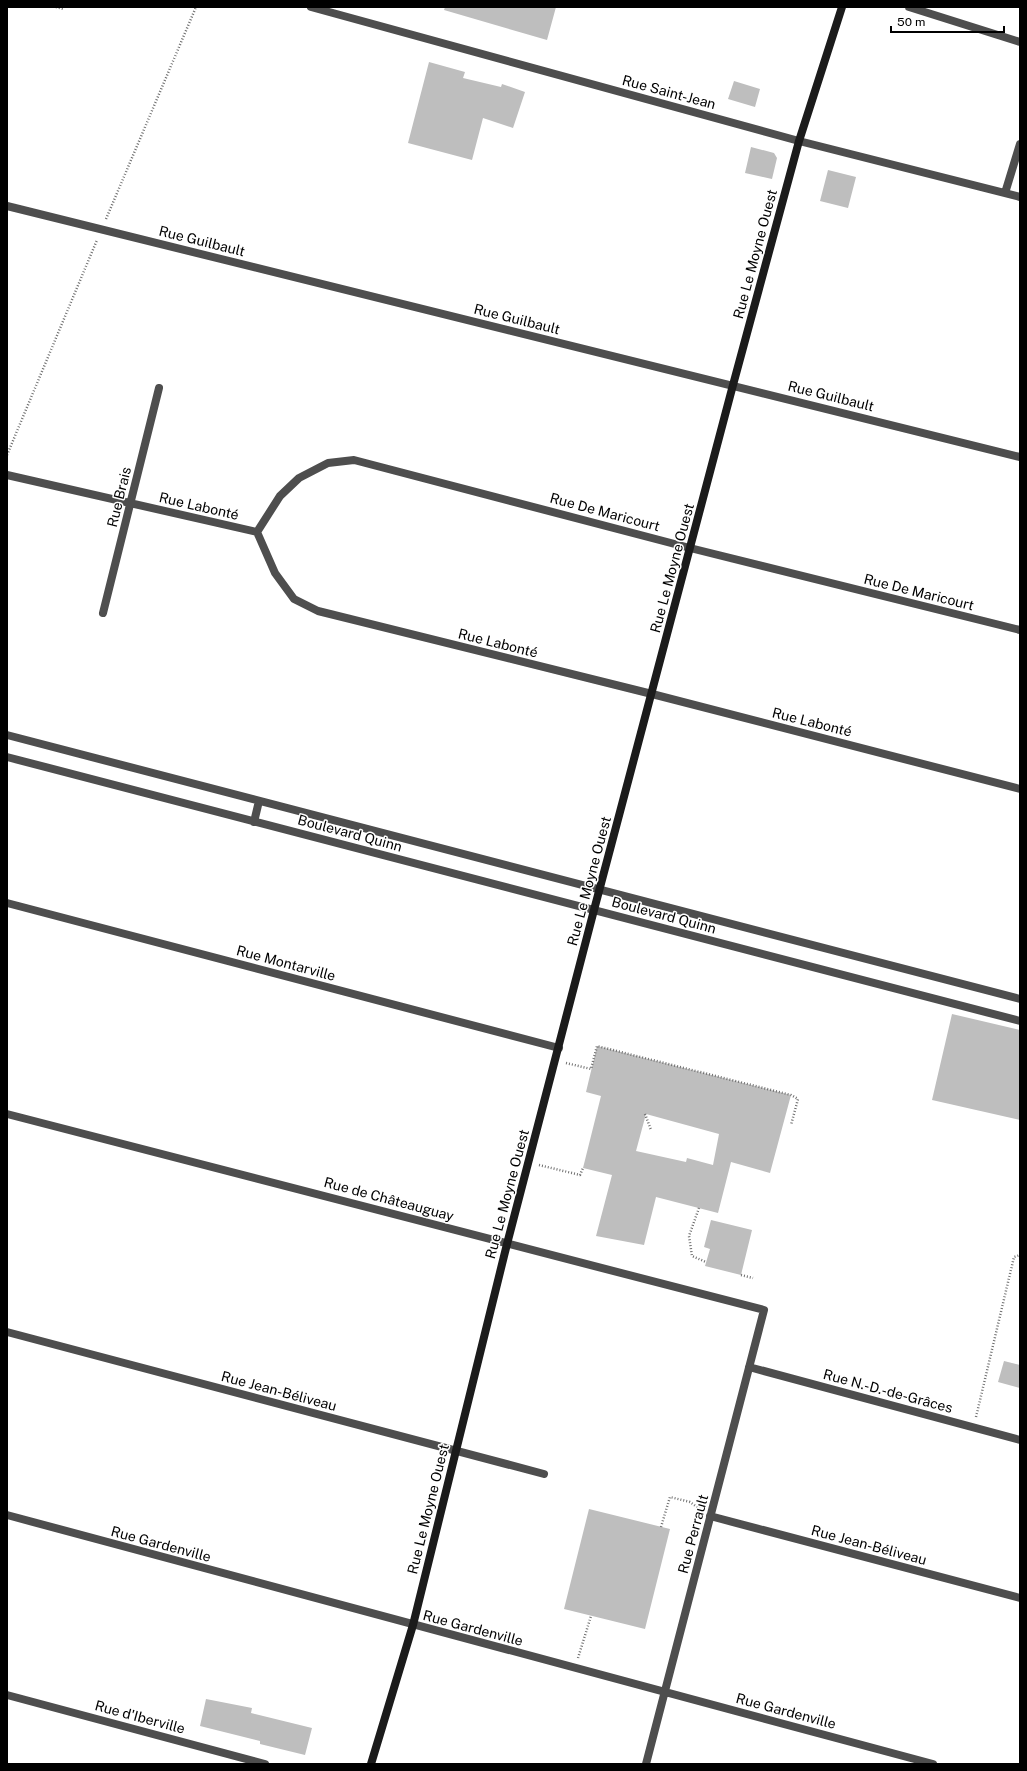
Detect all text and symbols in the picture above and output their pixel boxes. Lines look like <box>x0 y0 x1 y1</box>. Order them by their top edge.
scale bar <box>891 8 1004 34</box>
text: 50 m <box>897 15 925 29</box>
street label: Rue Saint-Jean <box>620 72 718 112</box>
street label: Rue Le Moyne Ouest <box>730 188 780 320</box>
street label: Rue Guilbault <box>157 223 247 259</box>
street label: Rue Guilbault <box>472 301 562 337</box>
street label: Rue Guilbault <box>786 378 876 414</box>
street label: Rue Brais <box>104 465 134 529</box>
street label: Rue Labonté <box>157 489 241 523</box>
street label: Rue De Maricourt <box>548 490 662 534</box>
street label: Rue Le Moyne Ouest <box>647 502 697 634</box>
street label: Rue De Maricourt <box>862 571 976 613</box>
street label: Rue Labonté <box>456 625 540 661</box>
street label: Rue Labonté <box>770 704 854 740</box>
street label: Boulevard Quinn <box>296 811 404 855</box>
street label: Rue Le Moyne Ouest <box>564 815 614 947</box>
street label: Boulevard Quinn <box>610 893 718 937</box>
street label: Rue Montarville <box>235 942 337 984</box>
street label: Rue Le Moyne Ouest <box>482 1128 532 1260</box>
street label: Rue de Châteauguay <box>322 1174 456 1224</box>
street label: Rue N.-D.-de-Grâces <box>822 1366 954 1416</box>
street label: Rue Jean-Béliveau <box>220 1368 338 1414</box>
street label: Rue Le Moyne Ouest <box>404 1442 452 1576</box>
street label: Rue Perrault <box>675 1493 711 1575</box>
street label: Rue Jean-Béliveau <box>810 1522 928 1568</box>
street label: Rue Gardenville <box>109 1523 213 1565</box>
street label: Rue Gardenville <box>421 1607 525 1649</box>
street label: Rue Gardenville <box>734 1690 838 1732</box>
street label: Rue d'Iberville <box>93 1697 187 1737</box>

